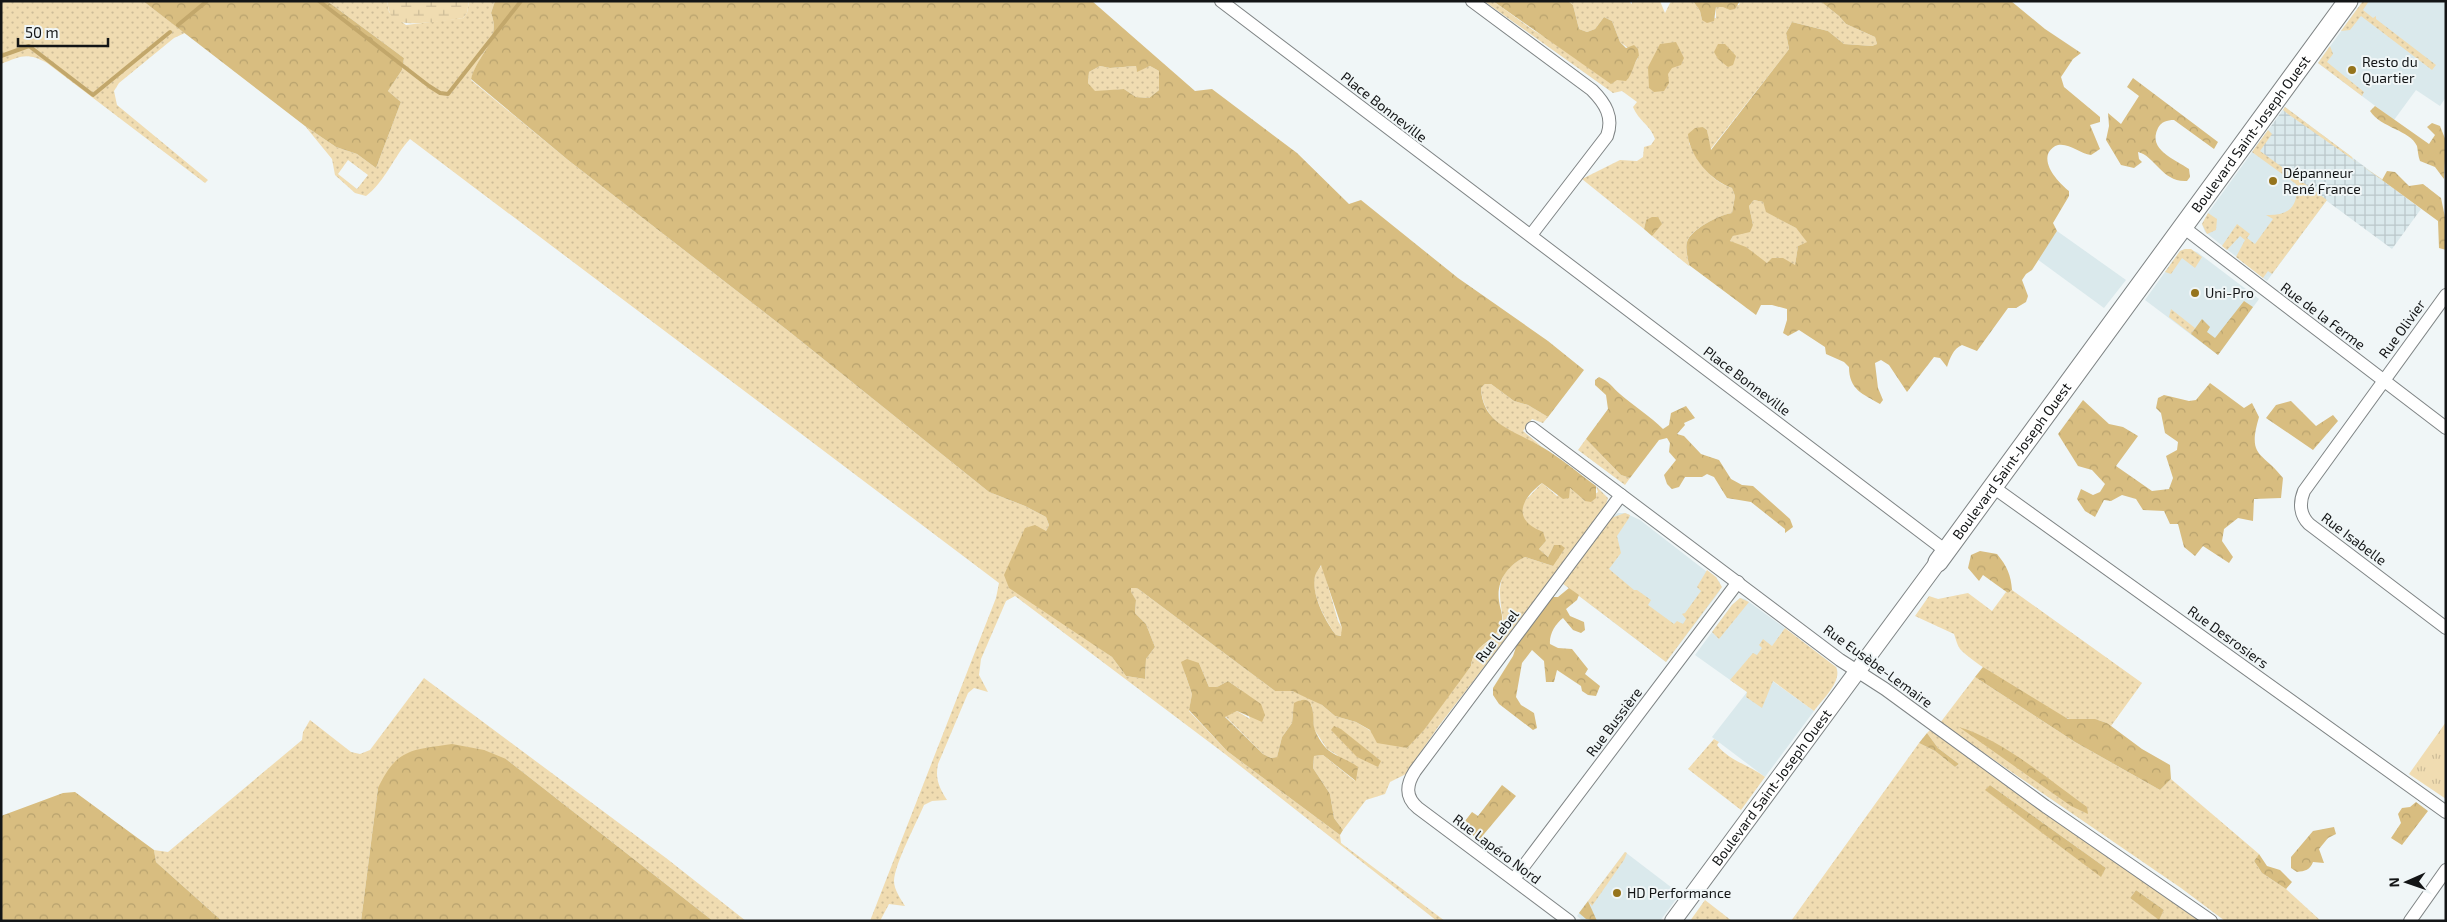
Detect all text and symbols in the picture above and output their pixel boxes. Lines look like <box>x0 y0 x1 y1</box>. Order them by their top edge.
scale bar <box>18 15 108 47</box>
text: 50 m <box>25 23 59 41</box>
street label: Boulevard Saint-Joseph Ouest <box>2187 52 2313 216</box>
place label: Resto du Quartier <box>2362 53 2418 86</box>
marker: Resto du Quartier <box>2346 64 2358 76</box>
street label: Place Bonneville <box>1338 68 1431 146</box>
place label: Dépanneur René France <box>2283 164 2361 197</box>
marker: Dépanneur René France <box>2267 175 2279 187</box>
street label: Rue de la Ferme <box>2278 278 2369 353</box>
place label: Uni-Pro <box>2205 284 2254 301</box>
marker: Uni-Pro <box>2189 287 2201 299</box>
street label: Rue Olivier <box>2375 296 2429 361</box>
street label: Place Bonneville <box>1700 342 1794 419</box>
street label: Boulevard Saint-Joseph Ouest <box>1948 379 2074 543</box>
street label: Rue Isabelle <box>2318 509 2390 569</box>
street label: Rue Desrosiers <box>2185 602 2272 672</box>
street label: Rue Lebel <box>1471 605 1522 665</box>
street label: Rue Eusèbe-Lemaire <box>1820 620 1936 711</box>
street label: Rue Bussière <box>1582 684 1645 760</box>
street label: Boulevard Saint-Joseph Ouest <box>1708 706 1835 869</box>
street label: Rue Lapéro Nord <box>1450 810 1545 887</box>
north arrow <box>2382 857 2432 907</box>
text: N <box>2385 877 2402 888</box>
place label: HD Performance <box>1627 884 1731 901</box>
marker: HD Performance <box>1611 887 1623 899</box>

